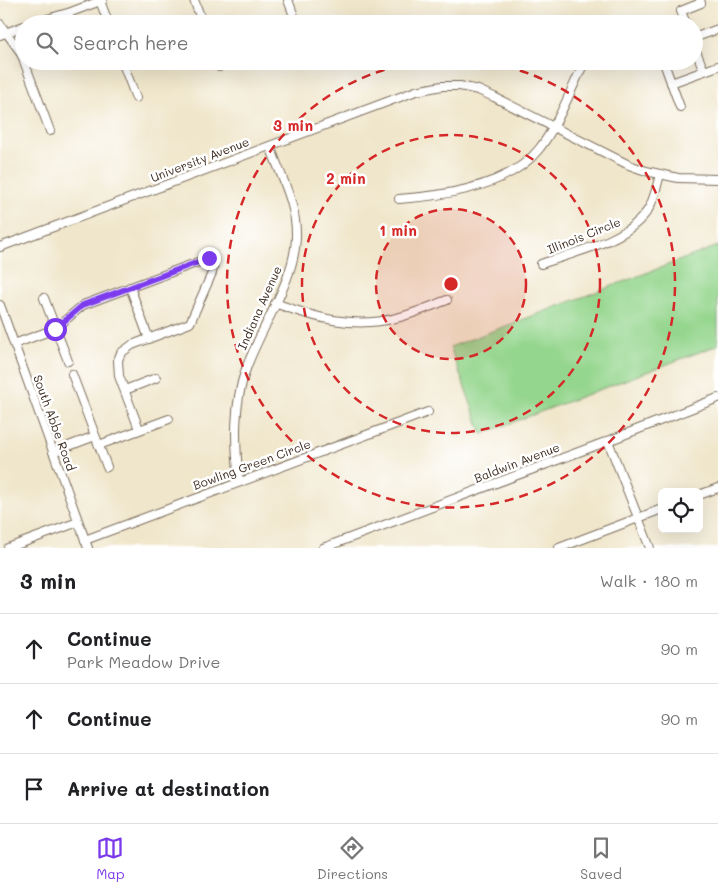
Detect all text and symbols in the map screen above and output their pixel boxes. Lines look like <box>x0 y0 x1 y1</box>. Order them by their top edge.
search box <box>15 15 703 70</box>
icon: search <box>33 29 61 57</box>
text: Search here <box>73 30 189 55</box>
text: 3 min <box>273 115 313 135</box>
street label: University Avenue <box>148 133 251 185</box>
text: 2 min <box>326 168 366 188</box>
street label: Illinois Circle <box>545 213 623 257</box>
text: 1 min <box>379 220 417 240</box>
route end <box>198 247 221 270</box>
street label: Indiana Avenue <box>233 263 285 352</box>
centre of rings <box>442 275 460 293</box>
route start <box>44 318 67 341</box>
street label: South Abbe Road <box>30 372 80 473</box>
street label: Bowling Green Circle <box>191 435 313 493</box>
street label: Baldwin Avenue <box>472 438 562 486</box>
map controls <box>658 488 703 533</box>
button: locate <box>658 488 703 533</box>
text: 3 min <box>20 567 76 594</box>
text: Walk · 180 m <box>600 570 698 591</box>
text: Continue <box>67 626 152 651</box>
icon: ahead <box>20 635 48 663</box>
text: 90 m <box>661 638 698 659</box>
text: Park Meadow Drive <box>67 651 220 672</box>
icon: ahead <box>20 705 48 733</box>
text: Continue <box>67 706 152 731</box>
text: 90 m <box>661 708 698 729</box>
icon: arrive <box>20 775 48 803</box>
text: Arrive at destination <box>67 776 270 801</box>
tab: Map <box>96 834 125 883</box>
tab: Directions <box>317 834 388 883</box>
tab: Saved <box>580 834 622 883</box>

